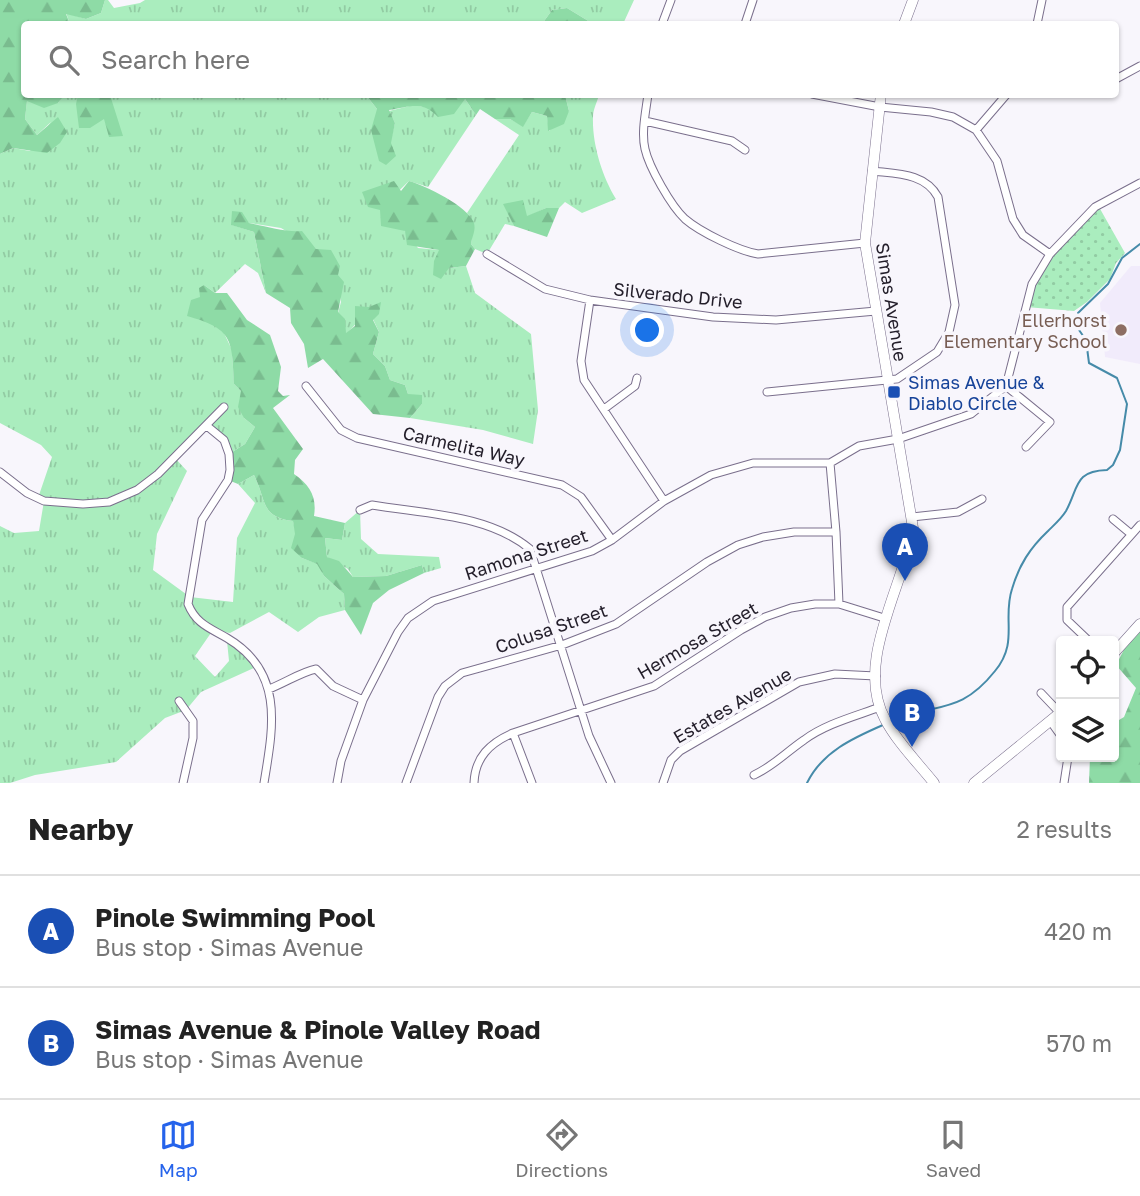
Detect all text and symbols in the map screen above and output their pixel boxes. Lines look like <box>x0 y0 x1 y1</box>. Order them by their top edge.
search box <box>21 21 1119 98</box>
icon: search <box>45 41 83 79</box>
text: Search here <box>101 44 250 75</box>
street label: Simas Avenue <box>872 241 912 363</box>
street label: Silverado Drive <box>612 277 744 313</box>
place label: Ellerhorst Elementary School <box>943 309 1107 352</box>
your location <box>630 313 664 347</box>
marker: Ellerhorst Elementary School <box>1113 322 1129 338</box>
place label: Simas Avenue & Diablo Circle <box>908 371 1045 414</box>
marker: Simas Avenue & Diablo Circle <box>886 384 902 400</box>
street label: Carmelita Way <box>401 421 527 471</box>
pin: A <box>882 523 928 581</box>
street label: Ramona Street <box>462 524 590 584</box>
street label: Hermosa Street <box>633 597 761 683</box>
street label: Colusa Street <box>492 599 610 657</box>
map controls <box>1056 636 1119 762</box>
button: locate <box>1056 636 1119 699</box>
street label: Estates Avenue <box>669 662 795 748</box>
pin: B <box>889 689 935 747</box>
button: layers <box>1056 699 1119 762</box>
text: Nearby <box>28 811 133 847</box>
text: 2 results <box>1016 815 1112 843</box>
text: Pinole Swimming Pool <box>95 902 375 933</box>
text: A <box>43 917 59 945</box>
text: 420 m <box>1044 917 1112 945</box>
text: Bus stop · Simas Avenue <box>95 933 363 961</box>
text: Simas Avenue & Pinole Valley Road <box>95 1014 541 1045</box>
text: B <box>43 1029 59 1057</box>
text: 570 m <box>1046 1029 1112 1057</box>
text: Bus stop · Simas Avenue <box>95 1045 363 1073</box>
tab: Map <box>159 1116 198 1181</box>
tab: Directions <box>515 1116 608 1181</box>
tab: Saved <box>926 1116 981 1181</box>

